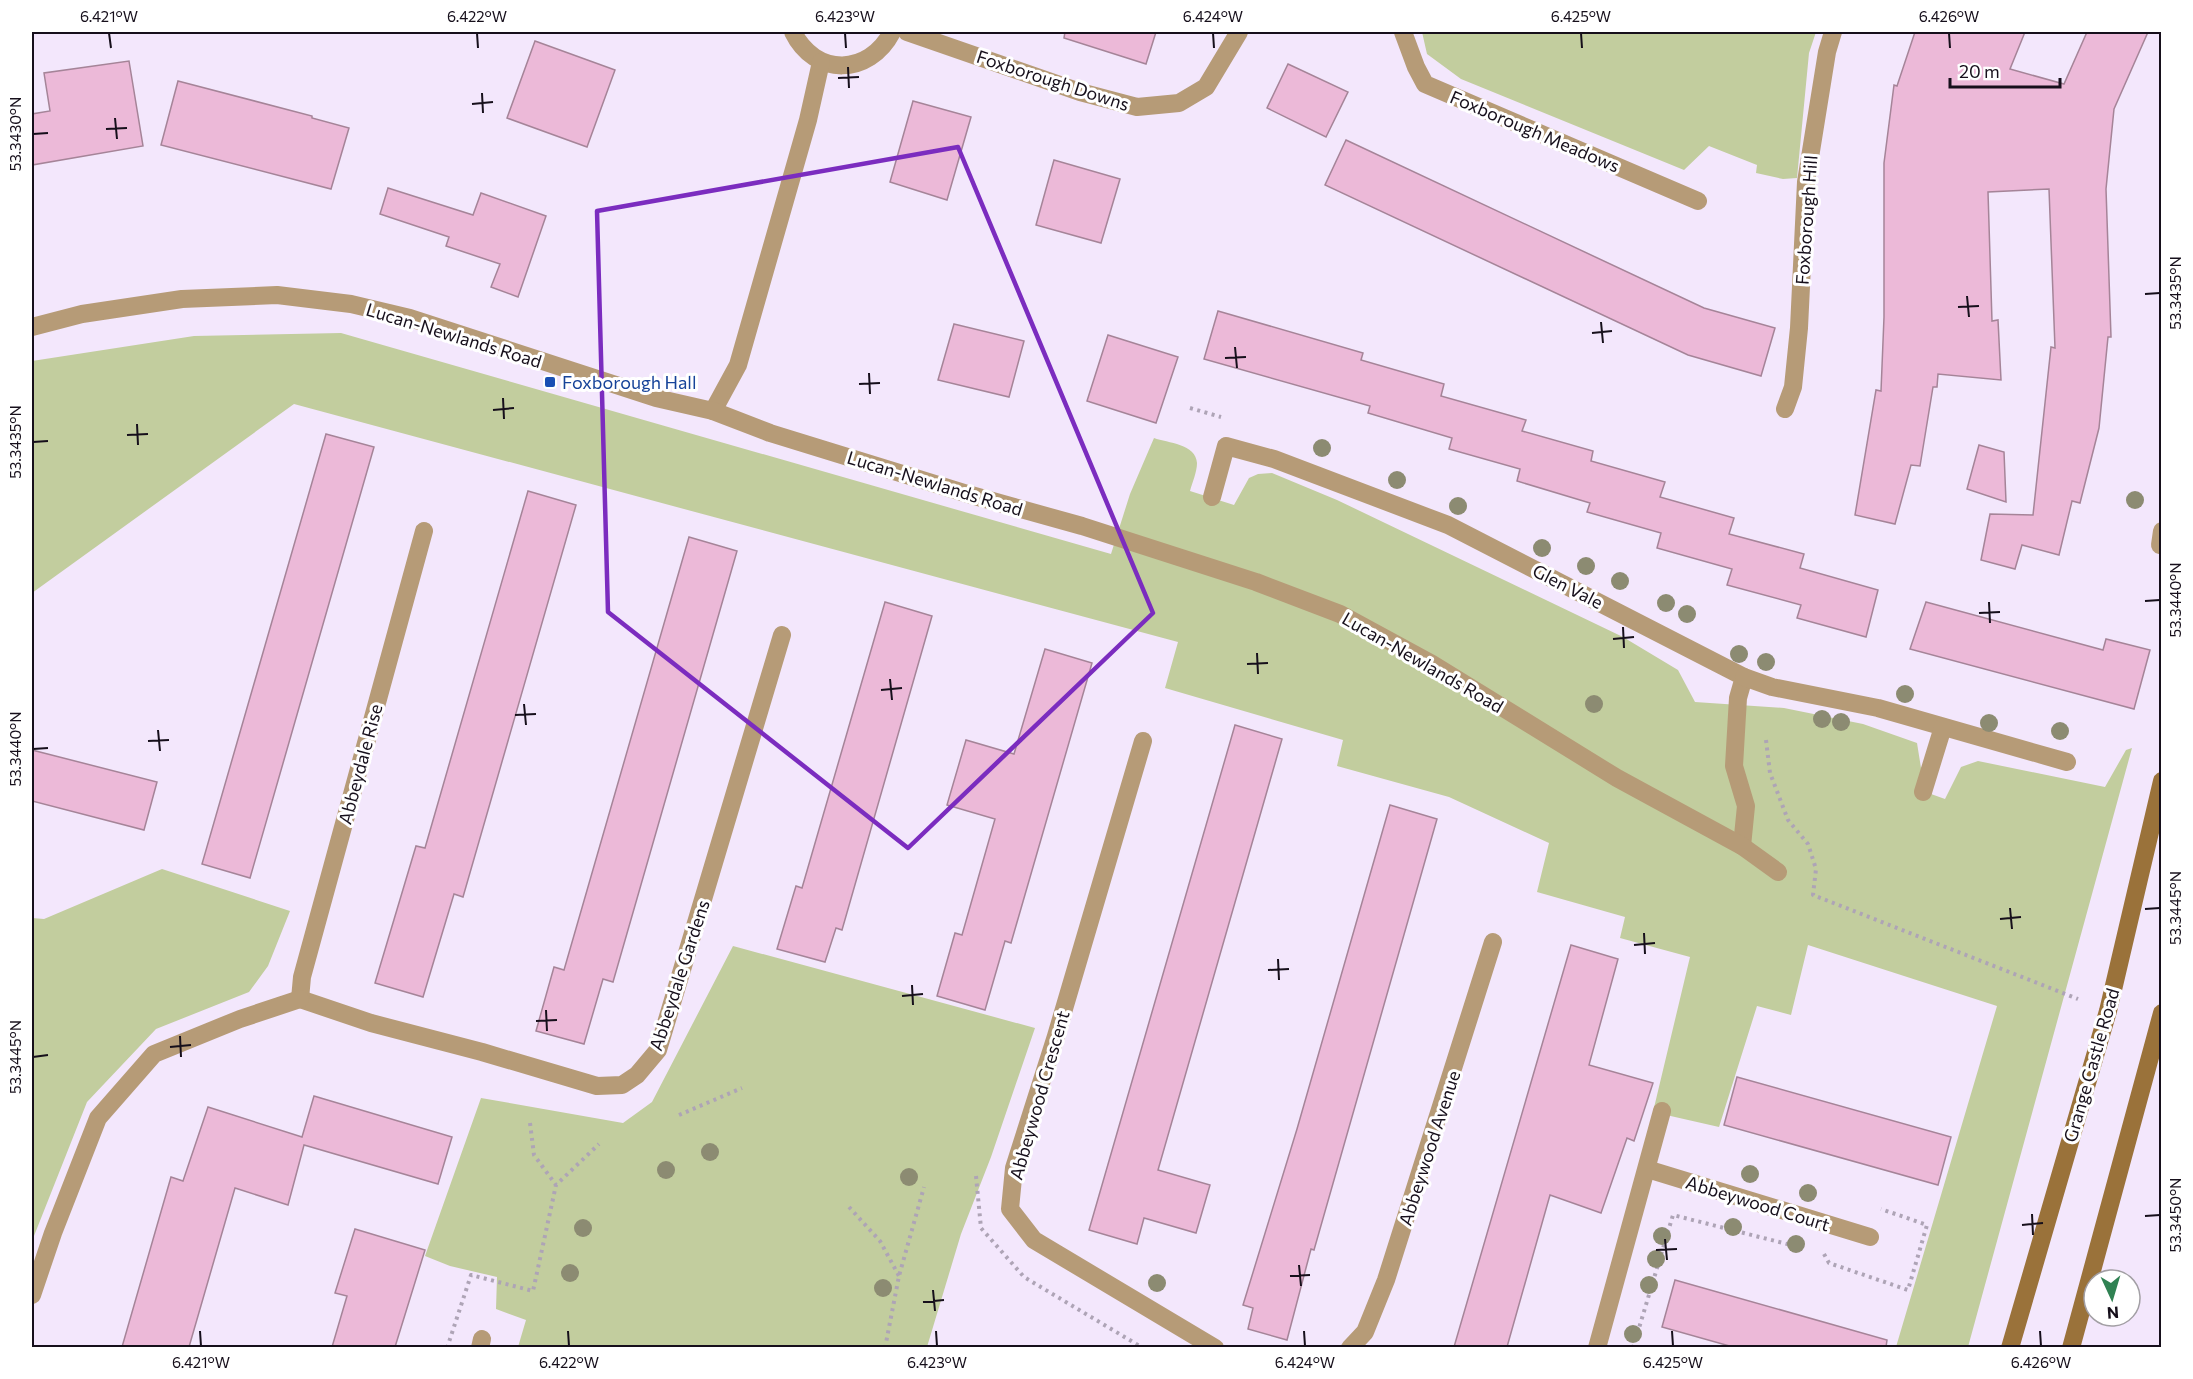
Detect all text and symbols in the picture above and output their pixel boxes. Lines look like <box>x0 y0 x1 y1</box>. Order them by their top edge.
text: 6.421°W <box>80 7 138 25</box>
text: 6.422°W <box>447 7 507 25</box>
text: 6.423°W <box>815 7 875 25</box>
text: 6.424°W <box>1183 7 1243 25</box>
text: 6.425°W <box>1551 7 1611 25</box>
text: 6.426°W <box>1919 7 1979 25</box>
street label: Foxborough Downs <box>974 45 1132 115</box>
scale bar <box>1950 51 2060 89</box>
text: 20 m <box>1959 60 2000 82</box>
street label: Foxborough Meadows <box>1447 85 1623 177</box>
text: 53.3430°N <box>6 97 24 171</box>
street label: Foxborough Hill <box>1791 155 1821 285</box>
text: 53.3435°N <box>2166 256 2184 330</box>
street label: Lucan-Newlands Road <box>364 298 544 372</box>
place label: Foxborough Hall <box>562 371 697 393</box>
marker: Foxborough Hall <box>543 375 557 389</box>
text: 53.3435°N <box>6 405 24 479</box>
street label: Lucan-Newlands Road <box>845 446 1025 520</box>
street label: Glen Vale <box>1529 559 1607 613</box>
text: 53.3440°N <box>2166 562 2184 638</box>
street label: Lucan-Newlands Road <box>1339 607 1507 717</box>
street label: Abbeydale Rise <box>333 701 387 827</box>
text: 53.3440°N <box>6 711 24 787</box>
text: 53.3445°N <box>2166 871 2184 945</box>
street label: Abbeydale Gardens <box>644 897 714 1053</box>
street label: Grange Castle Road <box>2058 985 2124 1145</box>
street label: Abbeywood Crescent <box>1004 1008 1074 1182</box>
text: 53.3445°N <box>6 1020 24 1094</box>
street label: Abbeywood Avenue <box>1394 1068 1464 1228</box>
street label: Abbeywood Court <box>1683 1171 1833 1235</box>
text: 53.3450°N <box>2166 1178 2184 1252</box>
north arrow <box>2082 1268 2142 1328</box>
text: N <box>2106 1304 2120 1323</box>
text: 6.421°W <box>172 1353 230 1371</box>
text: 6.422°W <box>539 1353 599 1371</box>
text: 6.423°W <box>907 1353 967 1371</box>
text: 6.424°W <box>1275 1353 1335 1371</box>
text: 6.425°W <box>1643 1353 1703 1371</box>
text: 6.426°W <box>2011 1353 2071 1371</box>

